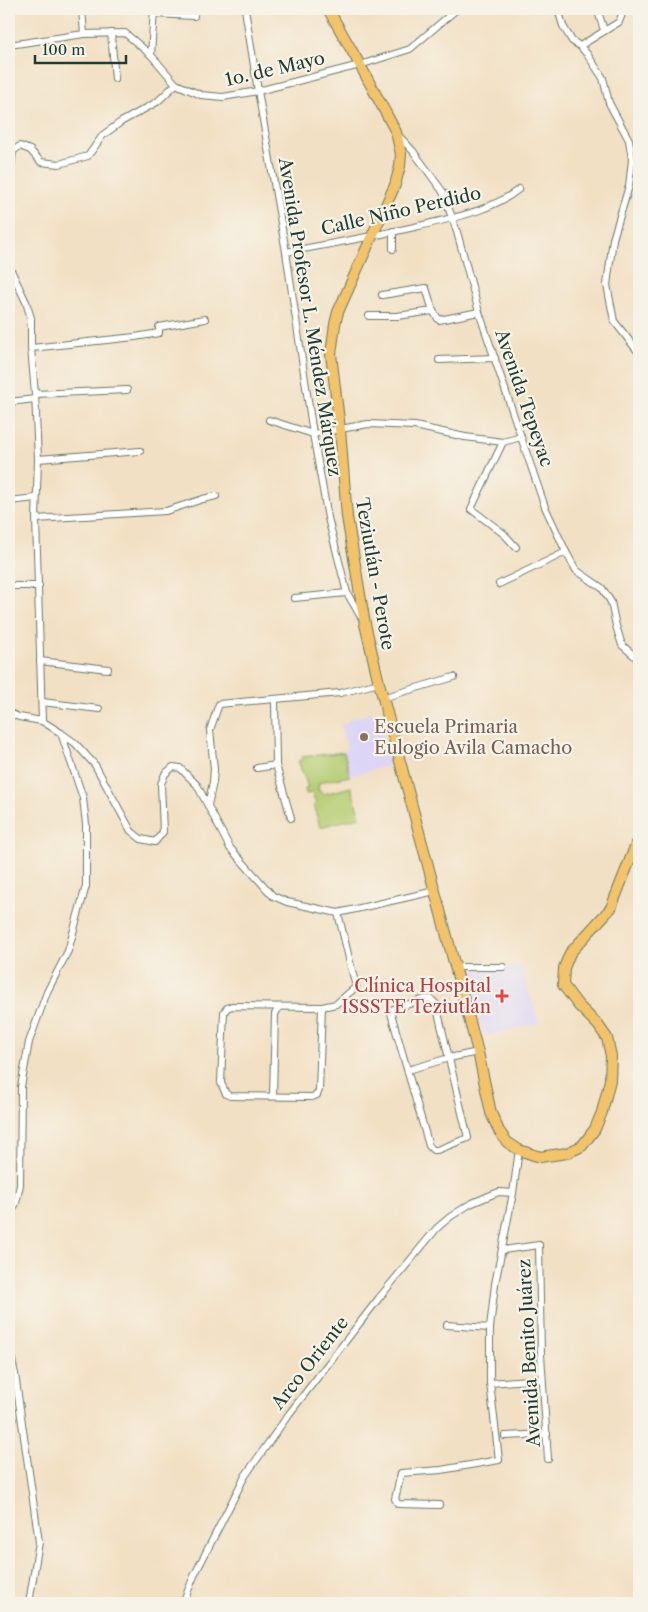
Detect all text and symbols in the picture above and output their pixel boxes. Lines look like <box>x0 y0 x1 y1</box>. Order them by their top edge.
scale bar <box>35 32 126 64</box>
text: 100 m <box>42 40 85 59</box>
street label: 1o. de Mayo <box>223 47 327 91</box>
street label: Avenida Profesor L. Méndez Márquez <box>274 155 346 478</box>
street label: Calle Niño Perdido <box>319 182 483 240</box>
street label: Avenida Tepeyac <box>490 325 558 470</box>
street label: Teziutlán - Perote <box>351 496 399 652</box>
place label: Escuela Primaria Eulogio Avila Camacho <box>374 716 572 759</box>
marker: Escuela Primaria Eulogio Avila Camacho <box>358 731 370 743</box>
place label: Clínica Hospital ISSSTE Teziutlán <box>341 975 491 1018</box>
marker: Clínica Hospital ISSSTE Teziutlán <box>495 989 509 1003</box>
street label: Avenida Benito Juárez <box>513 1258 545 1449</box>
street label: Arco Oriente <box>266 1312 353 1415</box>

